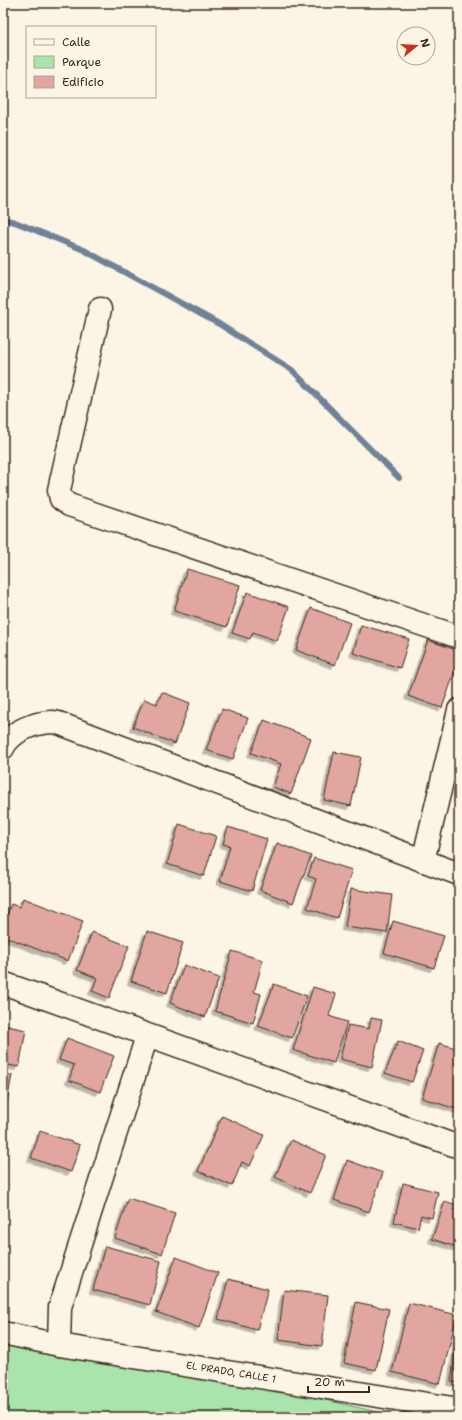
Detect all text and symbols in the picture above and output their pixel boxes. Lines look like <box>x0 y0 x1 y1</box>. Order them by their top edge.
legend <box>26 26 156 98</box>
north arrow <box>396 26 436 66</box>
text: Calle <box>62 34 91 50</box>
text: N <box>417 37 434 50</box>
text: Parque <box>62 54 101 70</box>
text: Edificio <box>62 74 104 90</box>
street label: EL PRADO, CALLE 1 <box>185 1358 277 1386</box>
scale bar <box>308 1368 369 1394</box>
text: 20 m <box>314 1374 345 1390</box>

